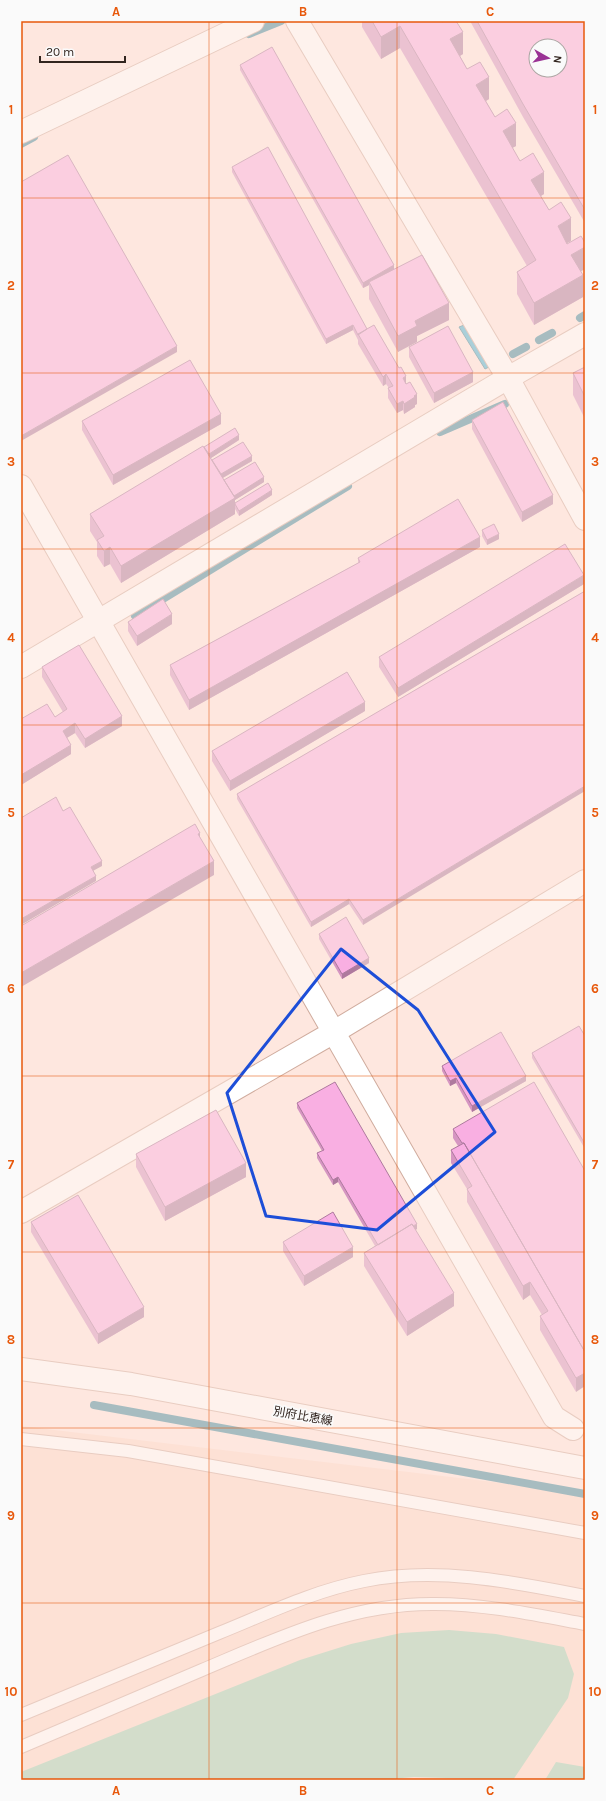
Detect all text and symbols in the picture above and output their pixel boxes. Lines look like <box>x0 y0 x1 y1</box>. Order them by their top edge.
text: A <box>112 4 120 19</box>
text: B <box>299 4 307 19</box>
text: C <box>486 4 494 19</box>
scale bar <box>40 38 125 64</box>
north arrow <box>528 38 568 78</box>
text: 20 m <box>46 45 74 59</box>
text: N <box>550 55 564 64</box>
text: 1 <box>9 102 13 117</box>
text: 1 <box>593 102 597 117</box>
text: 2 <box>7 278 15 293</box>
text: 2 <box>591 278 599 293</box>
text: 3 <box>7 454 15 469</box>
text: 3 <box>591 454 599 469</box>
text: 4 <box>7 630 15 645</box>
text: 4 <box>591 630 599 645</box>
text: 5 <box>7 805 15 820</box>
text: 5 <box>591 805 599 820</box>
text: 6 <box>7 981 15 996</box>
text: 6 <box>591 981 599 996</box>
text: 7 <box>8 1157 15 1172</box>
text: 7 <box>592 1157 599 1172</box>
text: 8 <box>7 1332 15 1347</box>
text: 8 <box>591 1332 599 1347</box>
street label: 別府比恵線 <box>272 1404 334 1428</box>
text: 9 <box>7 1508 15 1523</box>
text: 9 <box>591 1508 599 1523</box>
text: 10 <box>5 1684 17 1699</box>
text: 10 <box>589 1684 601 1699</box>
text: A <box>112 1783 120 1798</box>
text: B <box>299 1783 307 1798</box>
text: C <box>486 1783 494 1798</box>

